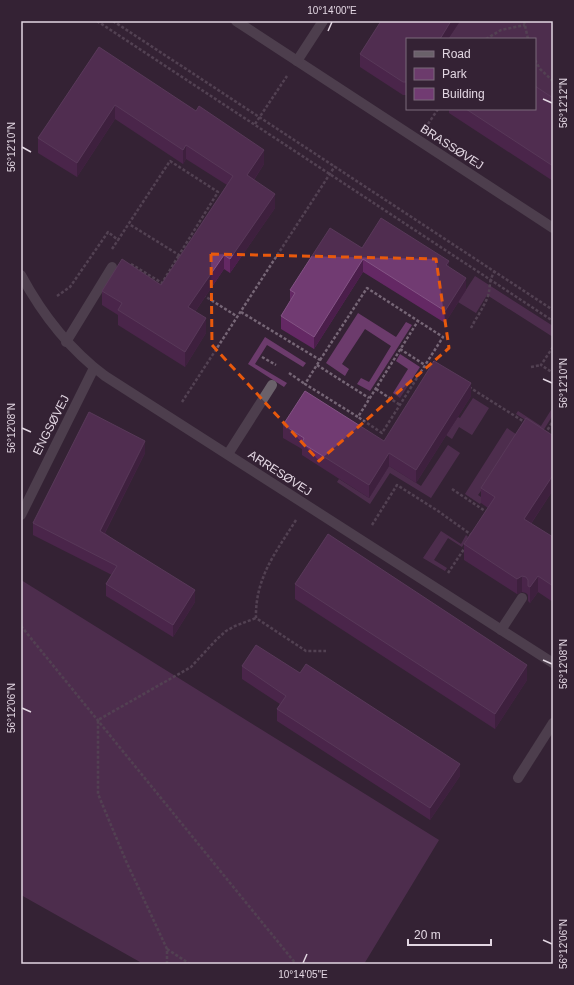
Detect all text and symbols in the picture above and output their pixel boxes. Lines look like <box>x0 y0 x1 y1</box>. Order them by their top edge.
text: 10°14'00"E <box>307 5 357 16</box>
legend <box>406 38 536 110</box>
text: Road <box>442 47 471 61</box>
text: Park <box>442 67 468 81</box>
text: 56°12'12"N <box>558 78 569 128</box>
text: Building <box>442 87 485 101</box>
text: 56°12'10"N <box>6 122 17 172</box>
street label: BRASSØVEJ <box>418 122 486 172</box>
text: 56°12'10"N <box>558 358 569 408</box>
street label: ENGSØVEJ <box>30 393 72 457</box>
text: 56°12'08"N <box>6 403 17 453</box>
street label: ARRESØVEJ <box>246 447 314 499</box>
text: 56°12'08"N <box>558 639 569 689</box>
text: 56°12'06"N <box>6 683 17 733</box>
text: 56°12'06"N <box>558 919 569 969</box>
scale bar <box>408 921 491 947</box>
text: 20 m <box>414 928 441 942</box>
text: 10°14'05"E <box>278 969 328 980</box>

